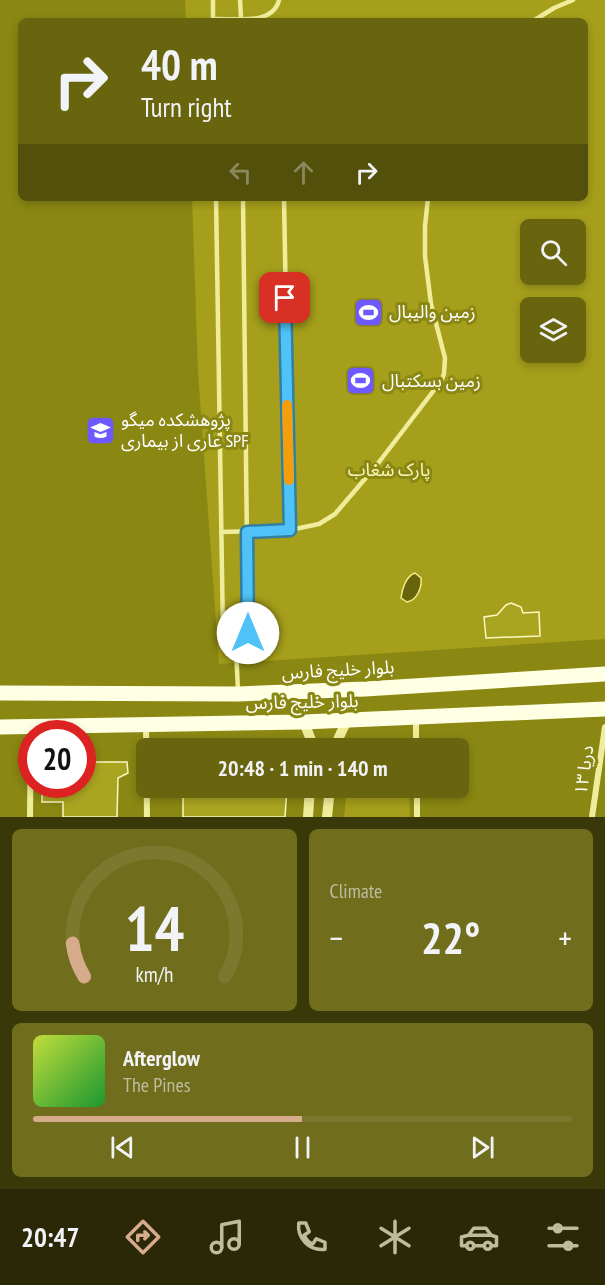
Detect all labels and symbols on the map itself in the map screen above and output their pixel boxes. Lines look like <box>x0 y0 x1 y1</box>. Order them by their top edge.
pin <box>259 272 310 323</box>
sports icon: زمین والیبال <box>352 296 384 328</box>
place label: زمین والیبال <box>389 300 476 323</box>
sports icon: زمین بسکتبال <box>345 365 377 397</box>
place label: زمین بسکتبال <box>382 369 481 392</box>
place label: پژوهشکده میگو عاری از بیماری SPF <box>121 408 249 452</box>
school or university icon: پژوهشکده میگو عاری از بیماری SPF <box>84 414 116 446</box>
park label: پارک شغاب <box>348 458 430 481</box>
position arrow <box>216 601 280 665</box>
street label: بلوار خلیج ‌فارس <box>281 655 395 686</box>
street label: بلوار خلیج‌ فارس <box>245 689 359 716</box>
speed limit sign: 20 <box>18 720 96 798</box>
street label: دریا ۱۳ <box>569 744 598 796</box>

